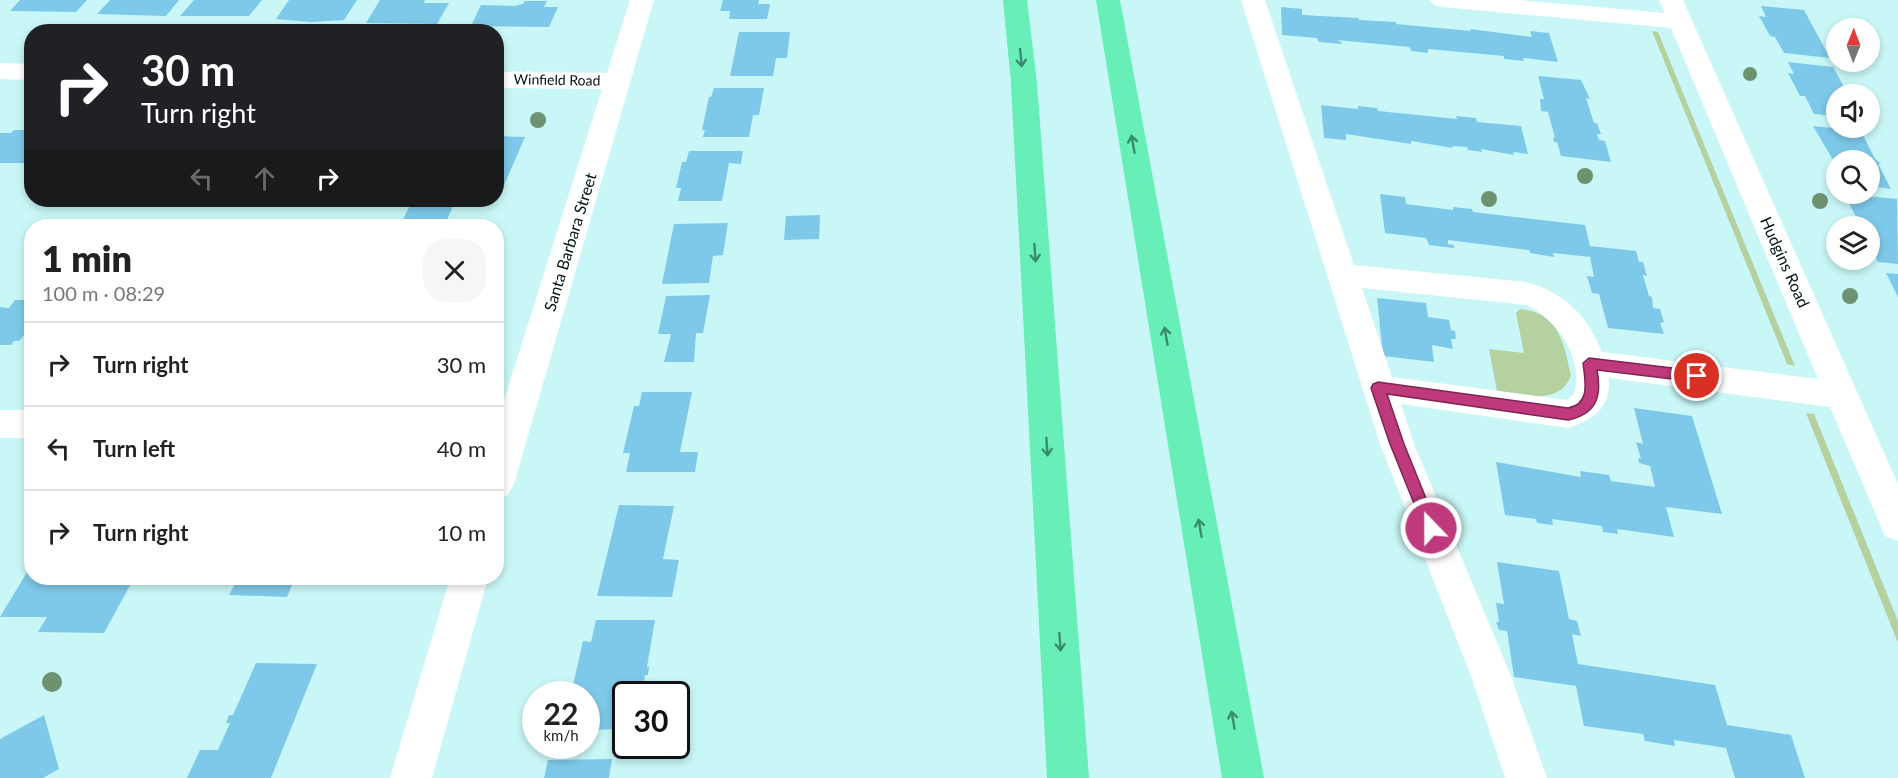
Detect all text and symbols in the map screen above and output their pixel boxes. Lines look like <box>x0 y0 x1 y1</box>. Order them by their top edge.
north arrow <box>1826 18 1880 72</box>
map controls <box>1826 18 1880 270</box>
text: 30 m <box>141 45 235 95</box>
icon: right <box>42 48 120 126</box>
one-way arrow <box>1016 48 1027 68</box>
street label: Winfield Road <box>514 70 601 89</box>
button: sound <box>1826 84 1880 138</box>
text: Turn right <box>141 96 256 129</box>
one-way arrow <box>1127 135 1138 154</box>
button: search <box>1826 150 1880 204</box>
icon: left <box>185 162 218 195</box>
icon: ahead <box>248 162 281 195</box>
icon: right <box>311 162 344 195</box>
street label: Santa Barbara Street <box>539 170 600 313</box>
street label: Hudgins Road <box>1757 213 1814 310</box>
button: layers <box>1826 216 1880 270</box>
text: 1 min <box>42 236 132 280</box>
button: close <box>423 239 486 302</box>
one-way arrow <box>1029 242 1040 262</box>
text: 100 m · 08:29 <box>42 281 165 305</box>
one-way arrow <box>1161 327 1172 346</box>
icon: right <box>42 348 75 381</box>
pin <box>1671 350 1722 401</box>
text: Turn right <box>93 351 188 378</box>
text: 30 m <box>437 351 486 378</box>
icon: arrive <box>1680 359 1713 392</box>
icon: left <box>42 432 75 465</box>
text: Turn left <box>93 435 175 462</box>
text: 40 m <box>437 435 486 462</box>
one-way arrow <box>1042 437 1053 457</box>
position arrow <box>1399 496 1463 560</box>
icon: right <box>42 516 75 549</box>
text: Turn right <box>93 519 188 546</box>
text: 10 m <box>437 519 486 546</box>
one-way arrow <box>1194 519 1205 539</box>
one-way arrow <box>1054 631 1065 651</box>
speed limit sign: 30 <box>612 681 690 759</box>
text: 22 <box>544 695 578 731</box>
one-way arrow <box>1227 711 1238 731</box>
text: km/h <box>543 726 579 744</box>

